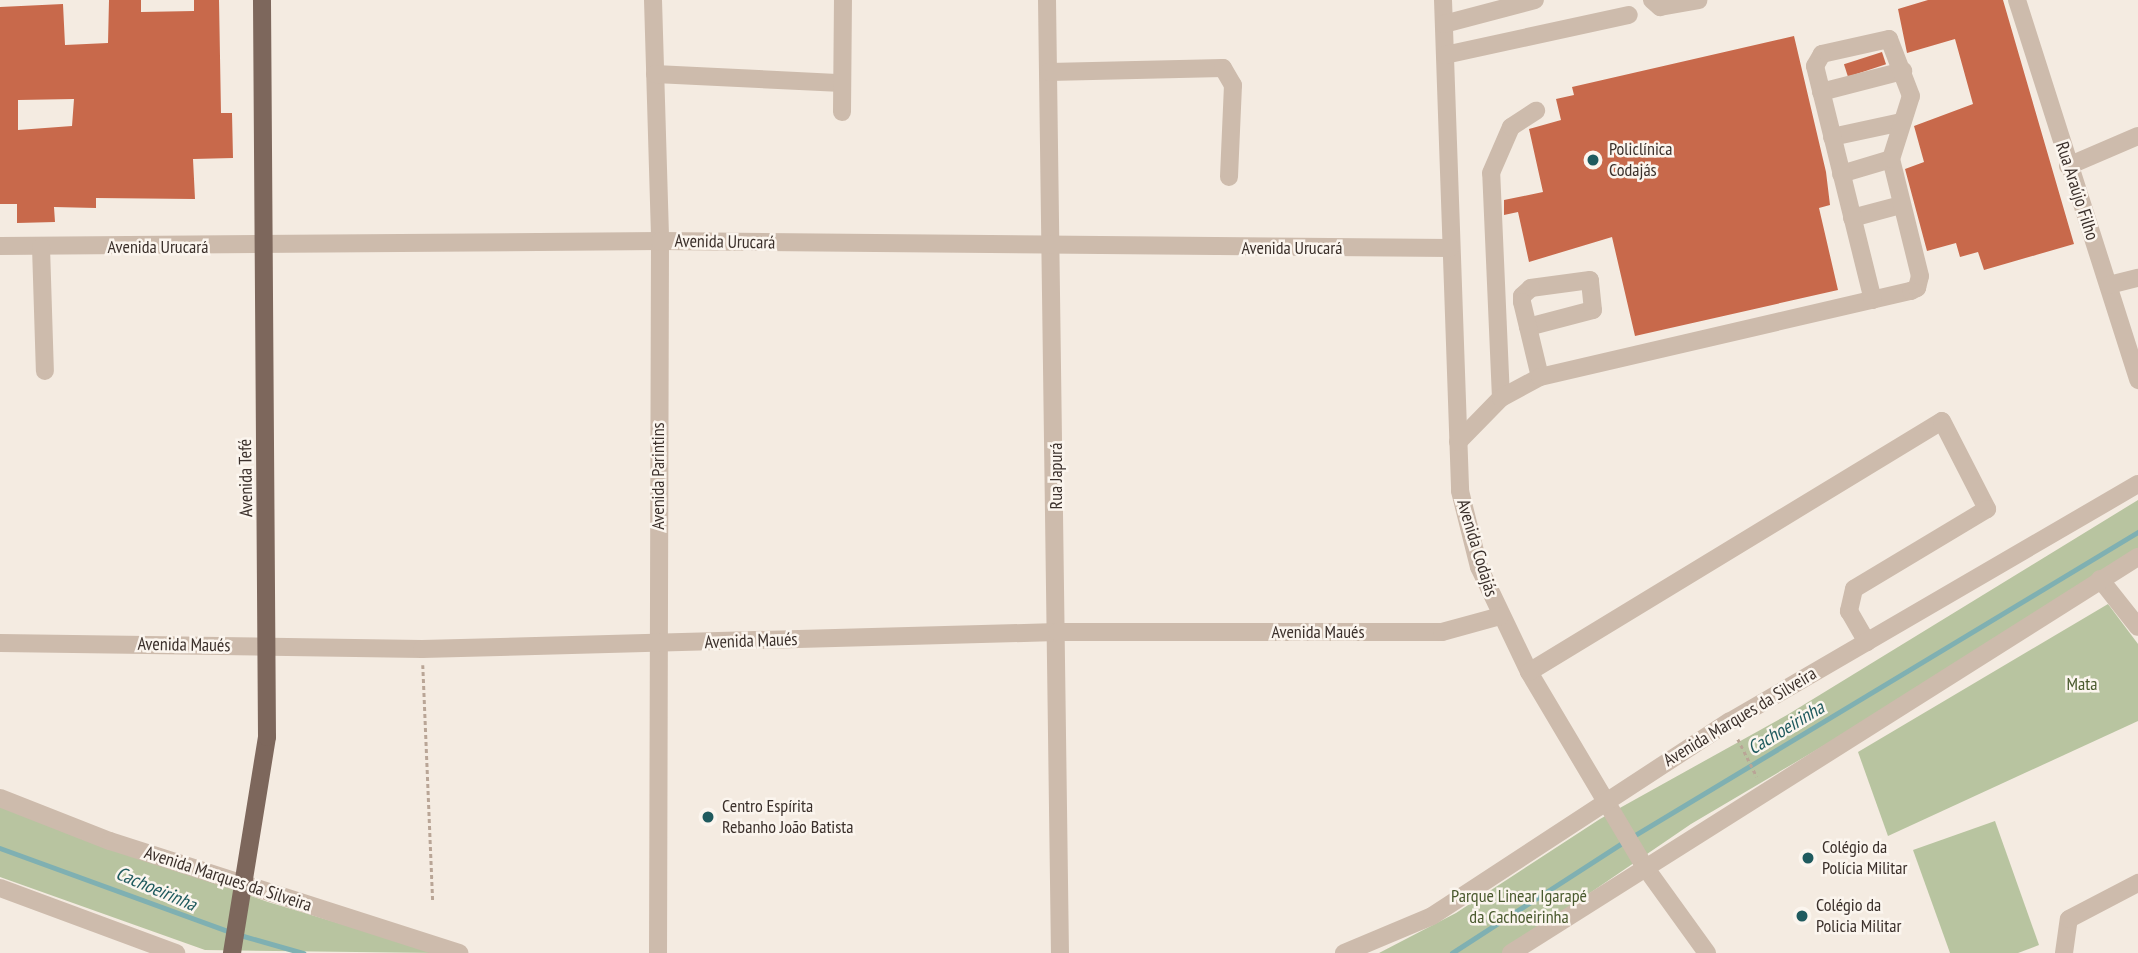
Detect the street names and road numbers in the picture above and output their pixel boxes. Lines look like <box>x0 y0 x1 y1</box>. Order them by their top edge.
street label: Rua Araújo Filho <box>2051 139 2103 243</box>
street label: Avenida Urucará <box>674 230 776 254</box>
street label: Avenida Urucará <box>108 236 208 258</box>
street label: Avenida Urucará <box>1242 237 1342 259</box>
street label: Avenida Parintins <box>647 422 669 530</box>
street label: Avenida Tefé <box>235 439 257 517</box>
street label: Rua Japurá <box>1045 443 1067 509</box>
street label: Avenida Codajás <box>1452 497 1502 599</box>
street label: Avenida Maués <box>1272 621 1364 643</box>
street label: Avenida Maués <box>704 629 798 653</box>
street label: Avenida Maués <box>137 633 231 657</box>
street label: Avenida Marques da Silveira <box>1660 663 1820 771</box>
street label: Avenida Marques da Silveira <box>142 842 314 916</box>

